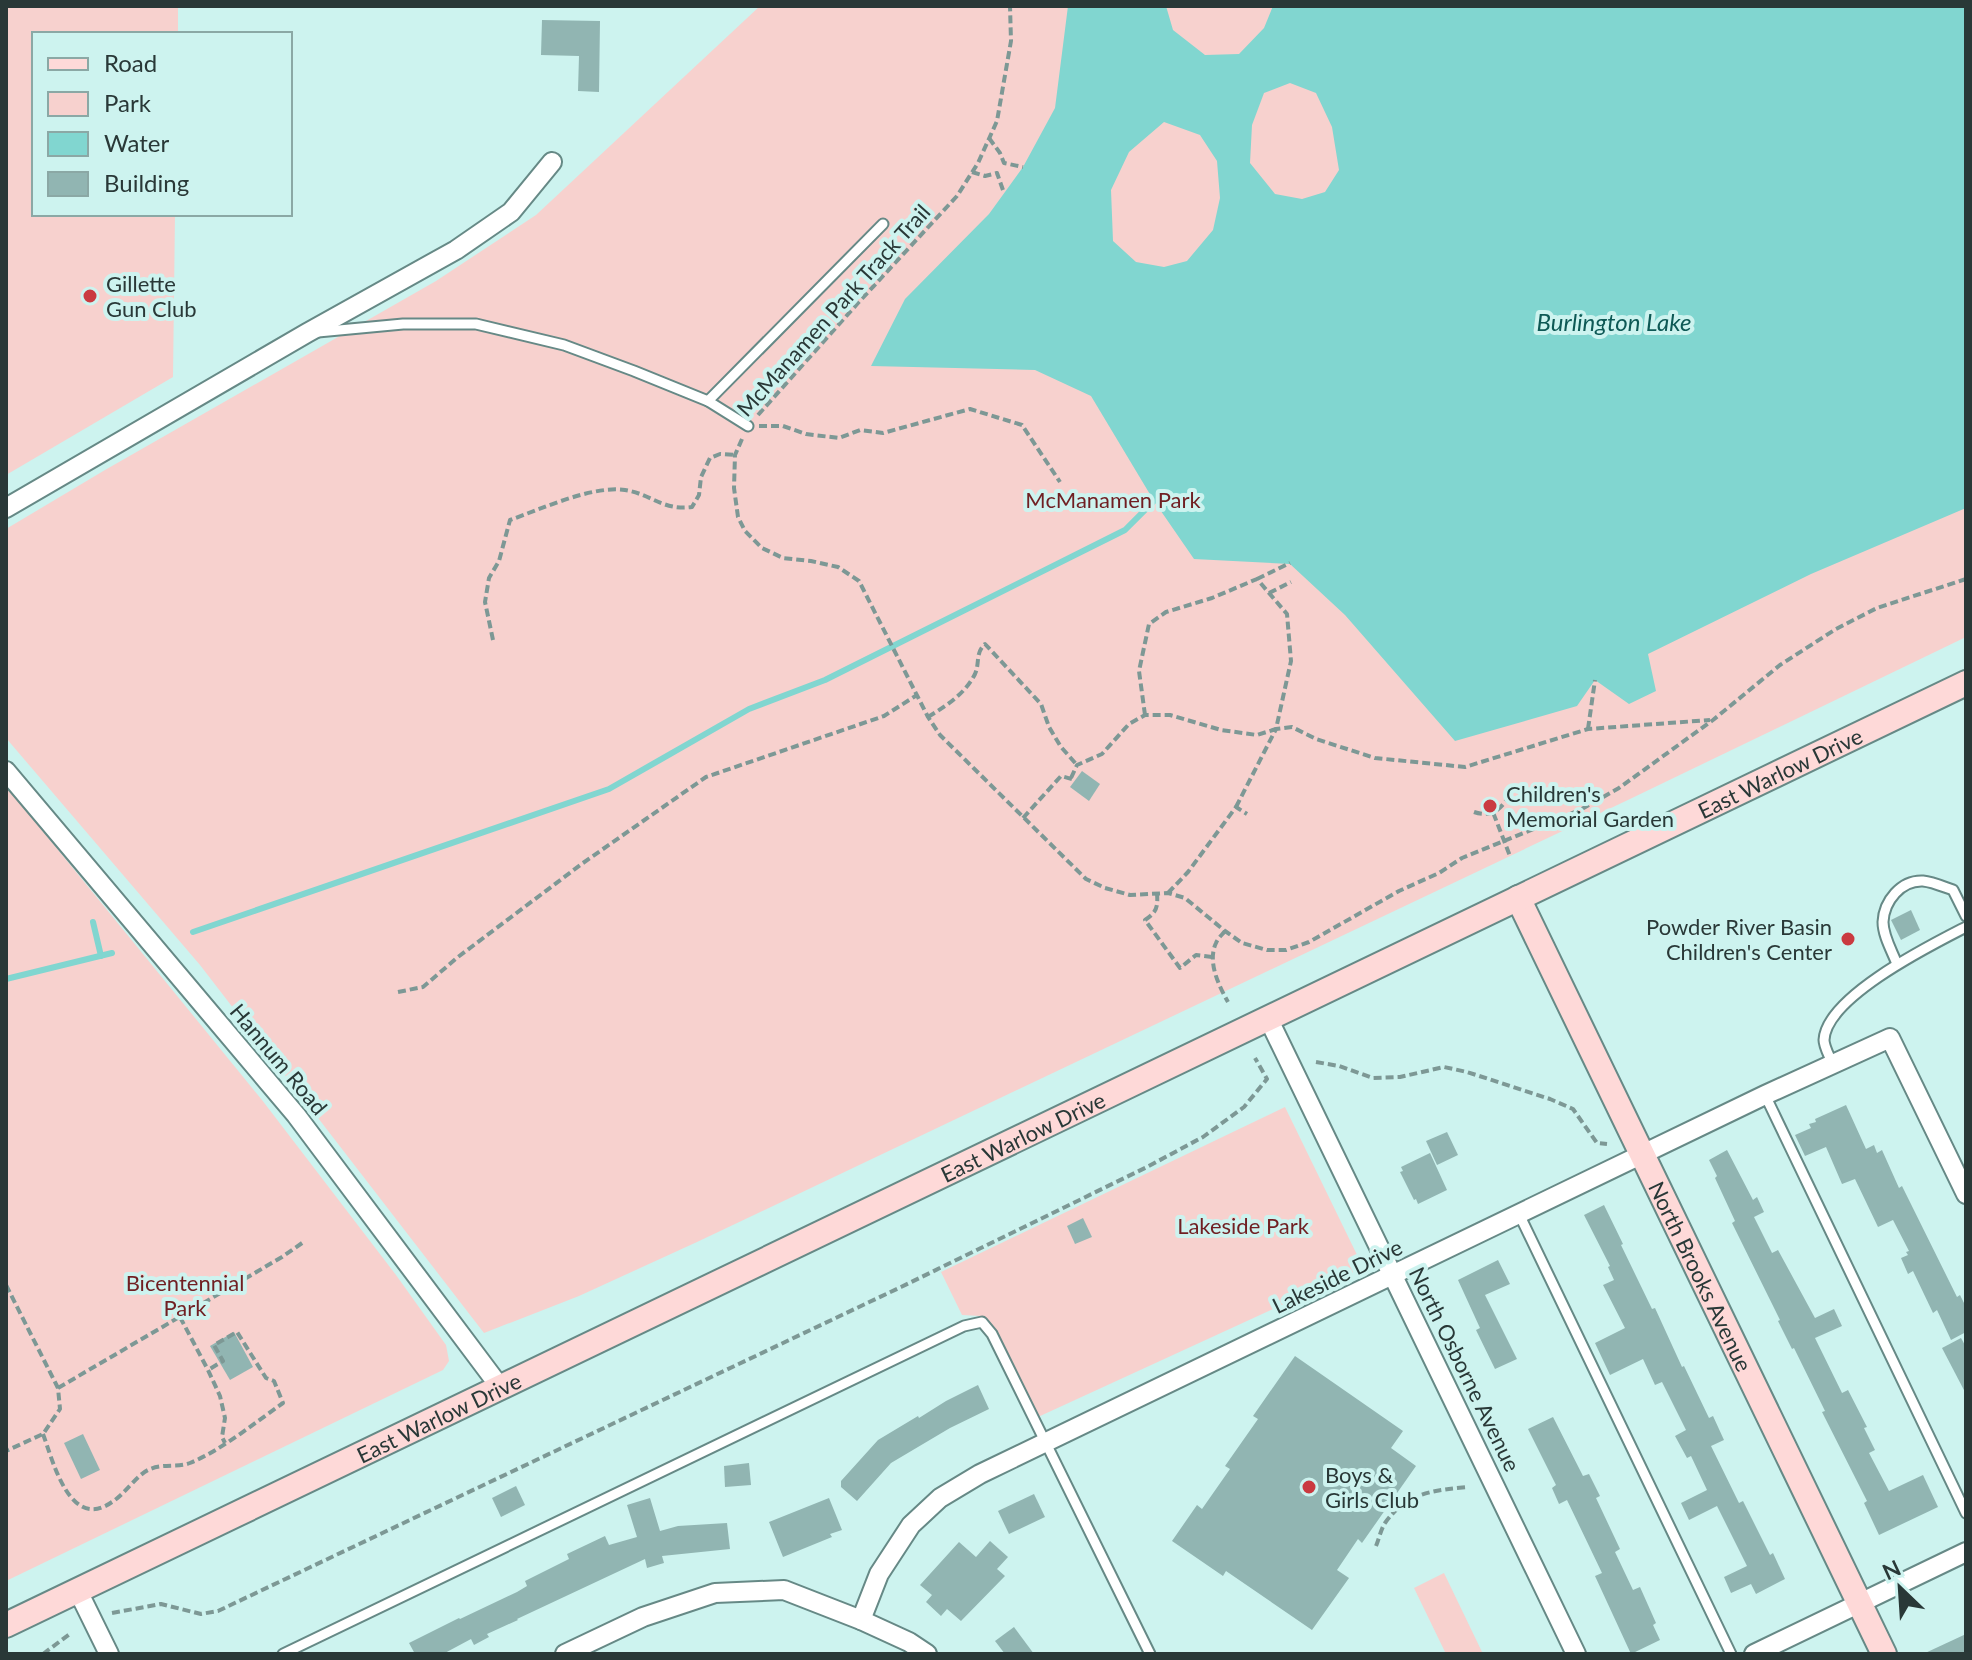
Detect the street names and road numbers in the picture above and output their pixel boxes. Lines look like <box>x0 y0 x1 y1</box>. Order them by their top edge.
street label: McManamen Park Track Trail <box>731 198 935 422</box>
street label: East Warlow Drive <box>1693 722 1866 823</box>
street label: Hannum Road <box>225 998 333 1120</box>
street label: East Warlow Drive <box>936 1085 1109 1187</box>
street label: North Brooks Avenue <box>1644 1177 1758 1375</box>
street label: Lakeside Drive <box>1268 1233 1406 1319</box>
street label: North Osborne Avenue <box>1404 1262 1526 1476</box>
street label: East Warlow Drive <box>352 1366 525 1468</box>

